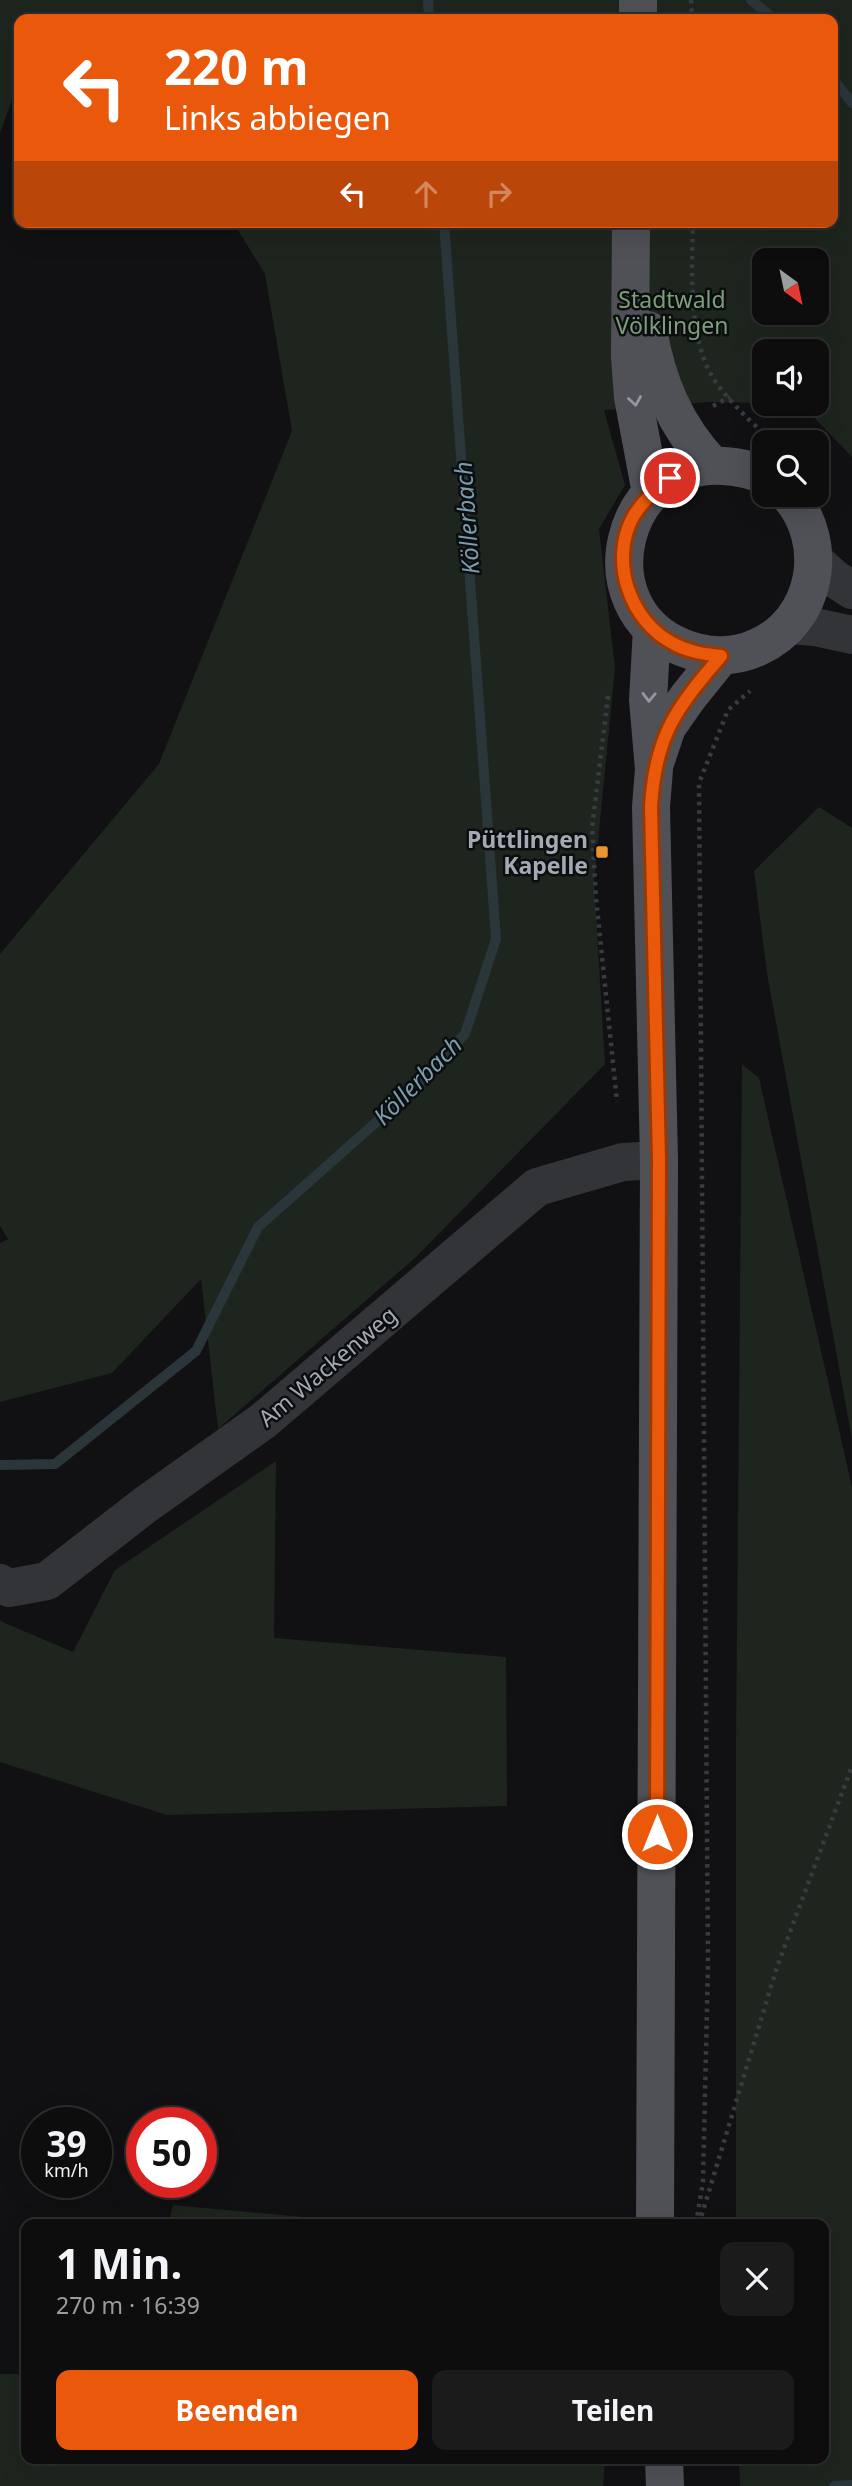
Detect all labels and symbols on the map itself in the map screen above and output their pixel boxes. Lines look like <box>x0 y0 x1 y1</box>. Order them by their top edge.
north arrow <box>752 248 830 326</box>
park label: Stadtwald Völklingen <box>616 283 728 341</box>
one-way arrow <box>627 395 642 407</box>
pin <box>640 448 700 508</box>
water label: Köllerbach <box>446 460 486 576</box>
one-way arrow <box>641 692 657 703</box>
place label: Püttlingen Kapelle <box>467 823 588 881</box>
marker: Püttlingen Kapelle <box>594 844 610 860</box>
water label: Köllerbach <box>365 1028 469 1132</box>
street label: Am Wackenweg <box>251 1299 403 1433</box>
position arrow <box>620 1797 694 1871</box>
speed limit sign: 50 <box>126 2107 217 2198</box>

